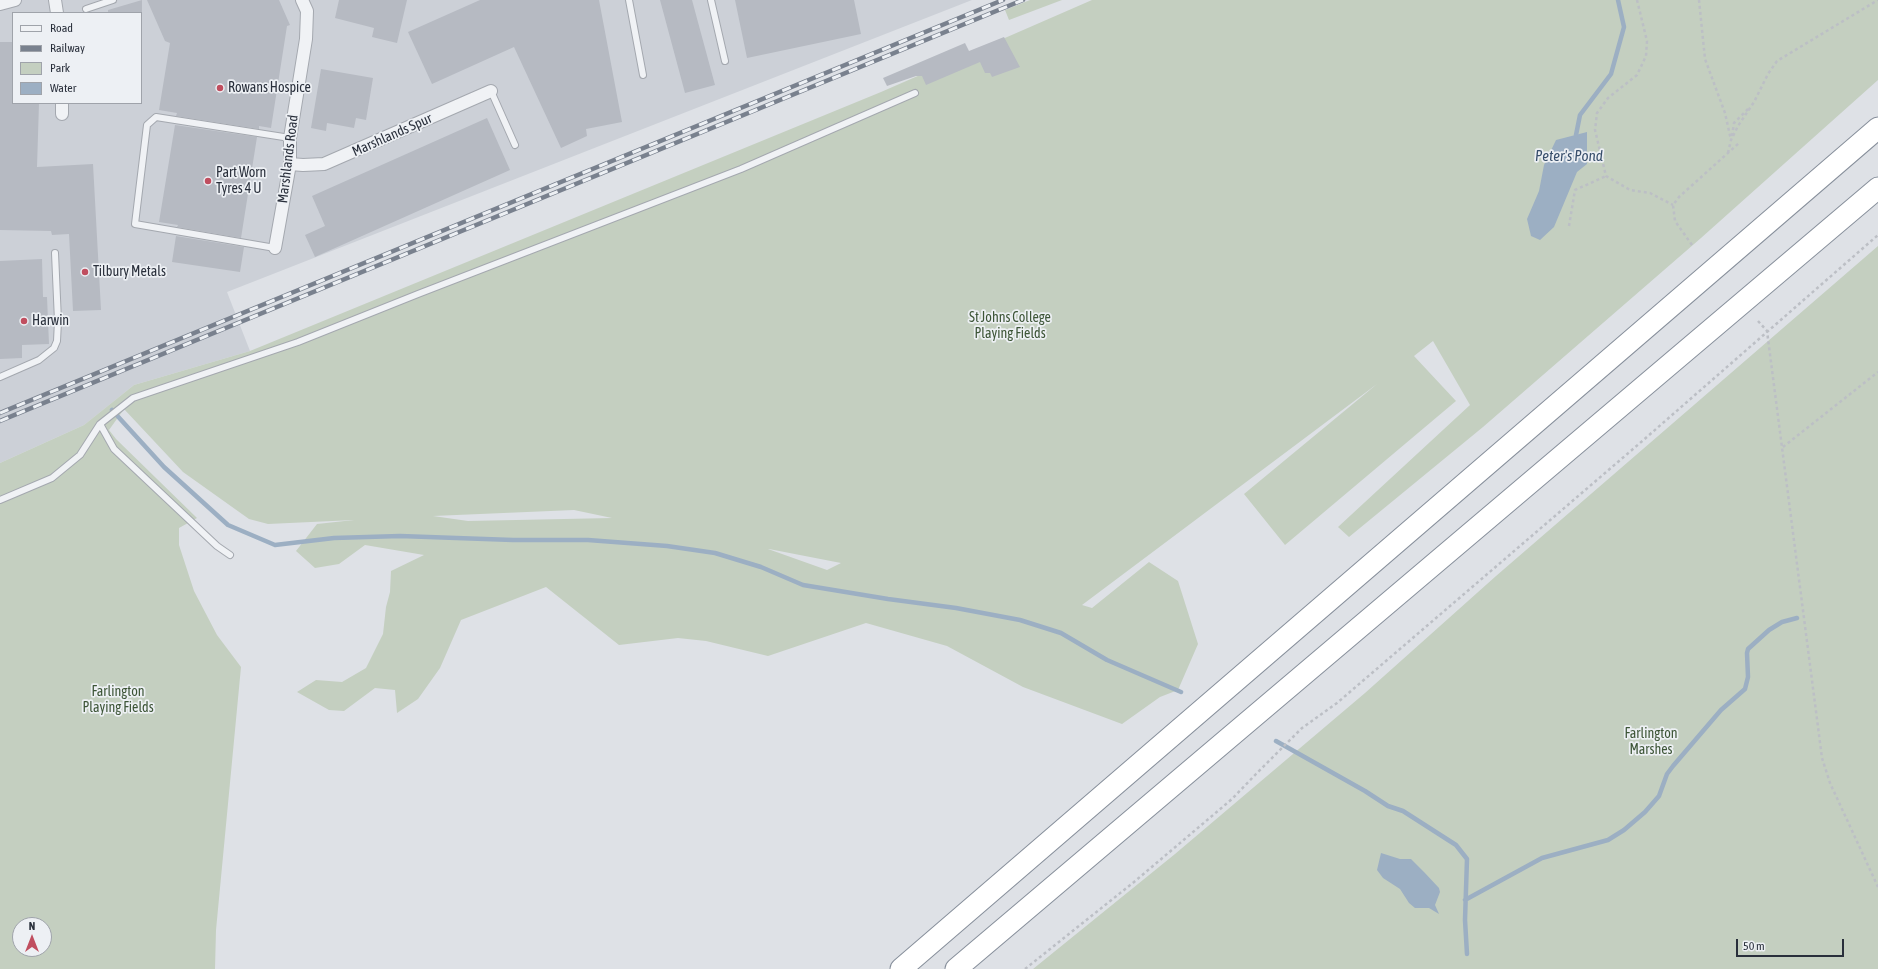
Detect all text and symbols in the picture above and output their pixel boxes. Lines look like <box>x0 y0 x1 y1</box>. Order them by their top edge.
legend <box>12 12 142 104</box>
text: Road <box>50 21 73 35</box>
text: Railway <box>50 41 85 55</box>
text: Park <box>50 61 70 75</box>
place label: Rowans Hospice <box>228 80 311 96</box>
text: Water <box>50 81 76 95</box>
marker: Rowans Hospice <box>215 83 225 93</box>
street label: Marshlands Spur <box>349 110 435 160</box>
street label: Marshlands Road <box>274 114 302 204</box>
water label: Peter's Pond <box>1535 147 1603 165</box>
place label: Part Worn Tyres 4 U <box>216 165 266 198</box>
marker: Part Worn Tyres 4 U <box>203 176 213 186</box>
place label: Tilbury Metals <box>93 264 166 280</box>
marker: Tilbury Metals <box>80 267 90 277</box>
park label: St Johns College Playing Fields <box>969 310 1051 342</box>
place label: Harwin <box>32 313 69 329</box>
marker: Harwin <box>19 316 29 326</box>
park label: Farlington Playing Fields <box>82 684 154 716</box>
park label: Farlington Marshes <box>1624 726 1678 758</box>
north arrow <box>12 917 52 957</box>
text: N <box>29 920 35 932</box>
scale bar <box>1738 931 1846 957</box>
text: 50 m <box>1743 939 1765 953</box>

